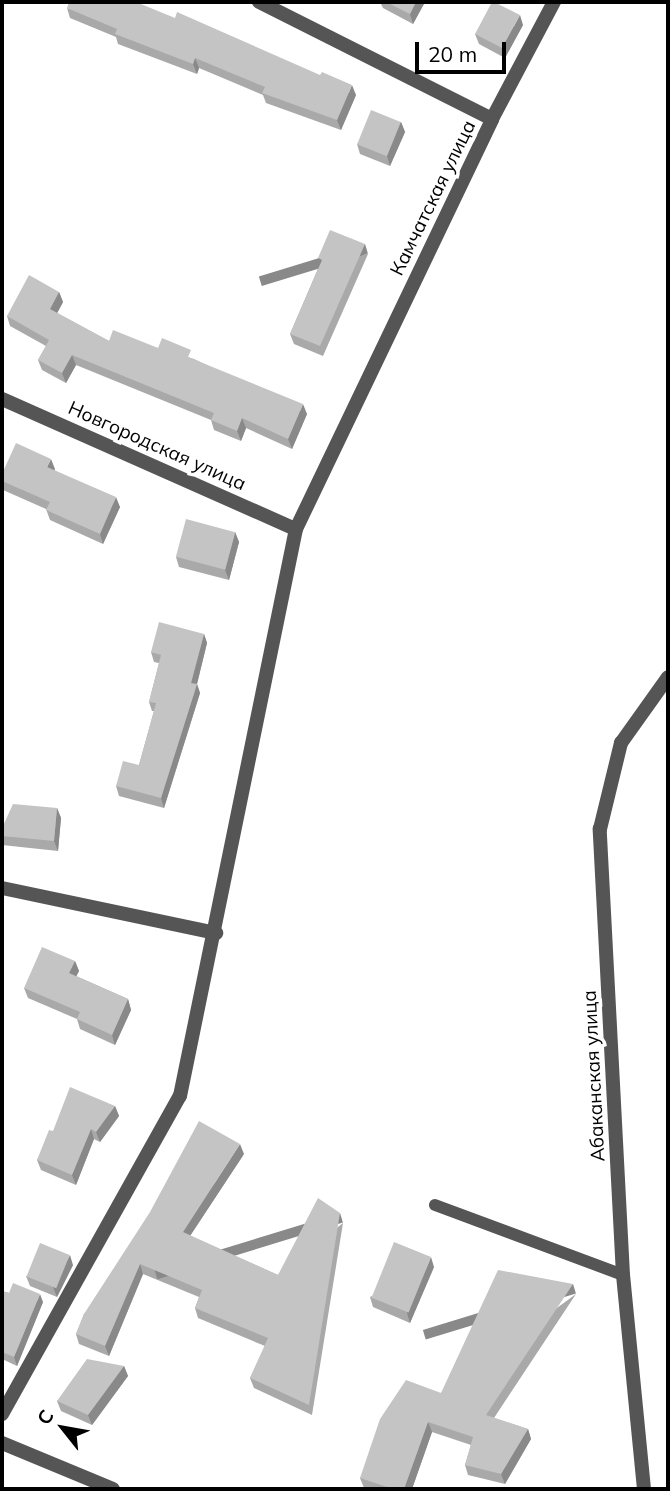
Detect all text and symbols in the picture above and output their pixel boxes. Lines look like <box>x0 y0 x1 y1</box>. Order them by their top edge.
scale bar <box>418 28 509 72</box>
text: 20 m <box>428 41 477 67</box>
street label: Камчатская улица <box>386 117 480 279</box>
street label: Новгородская улица <box>65 397 249 495</box>
street label: Абаканская улица <box>578 990 610 1162</box>
north arrow <box>28 1393 98 1463</box>
text: С <box>31 1405 59 1429</box>

